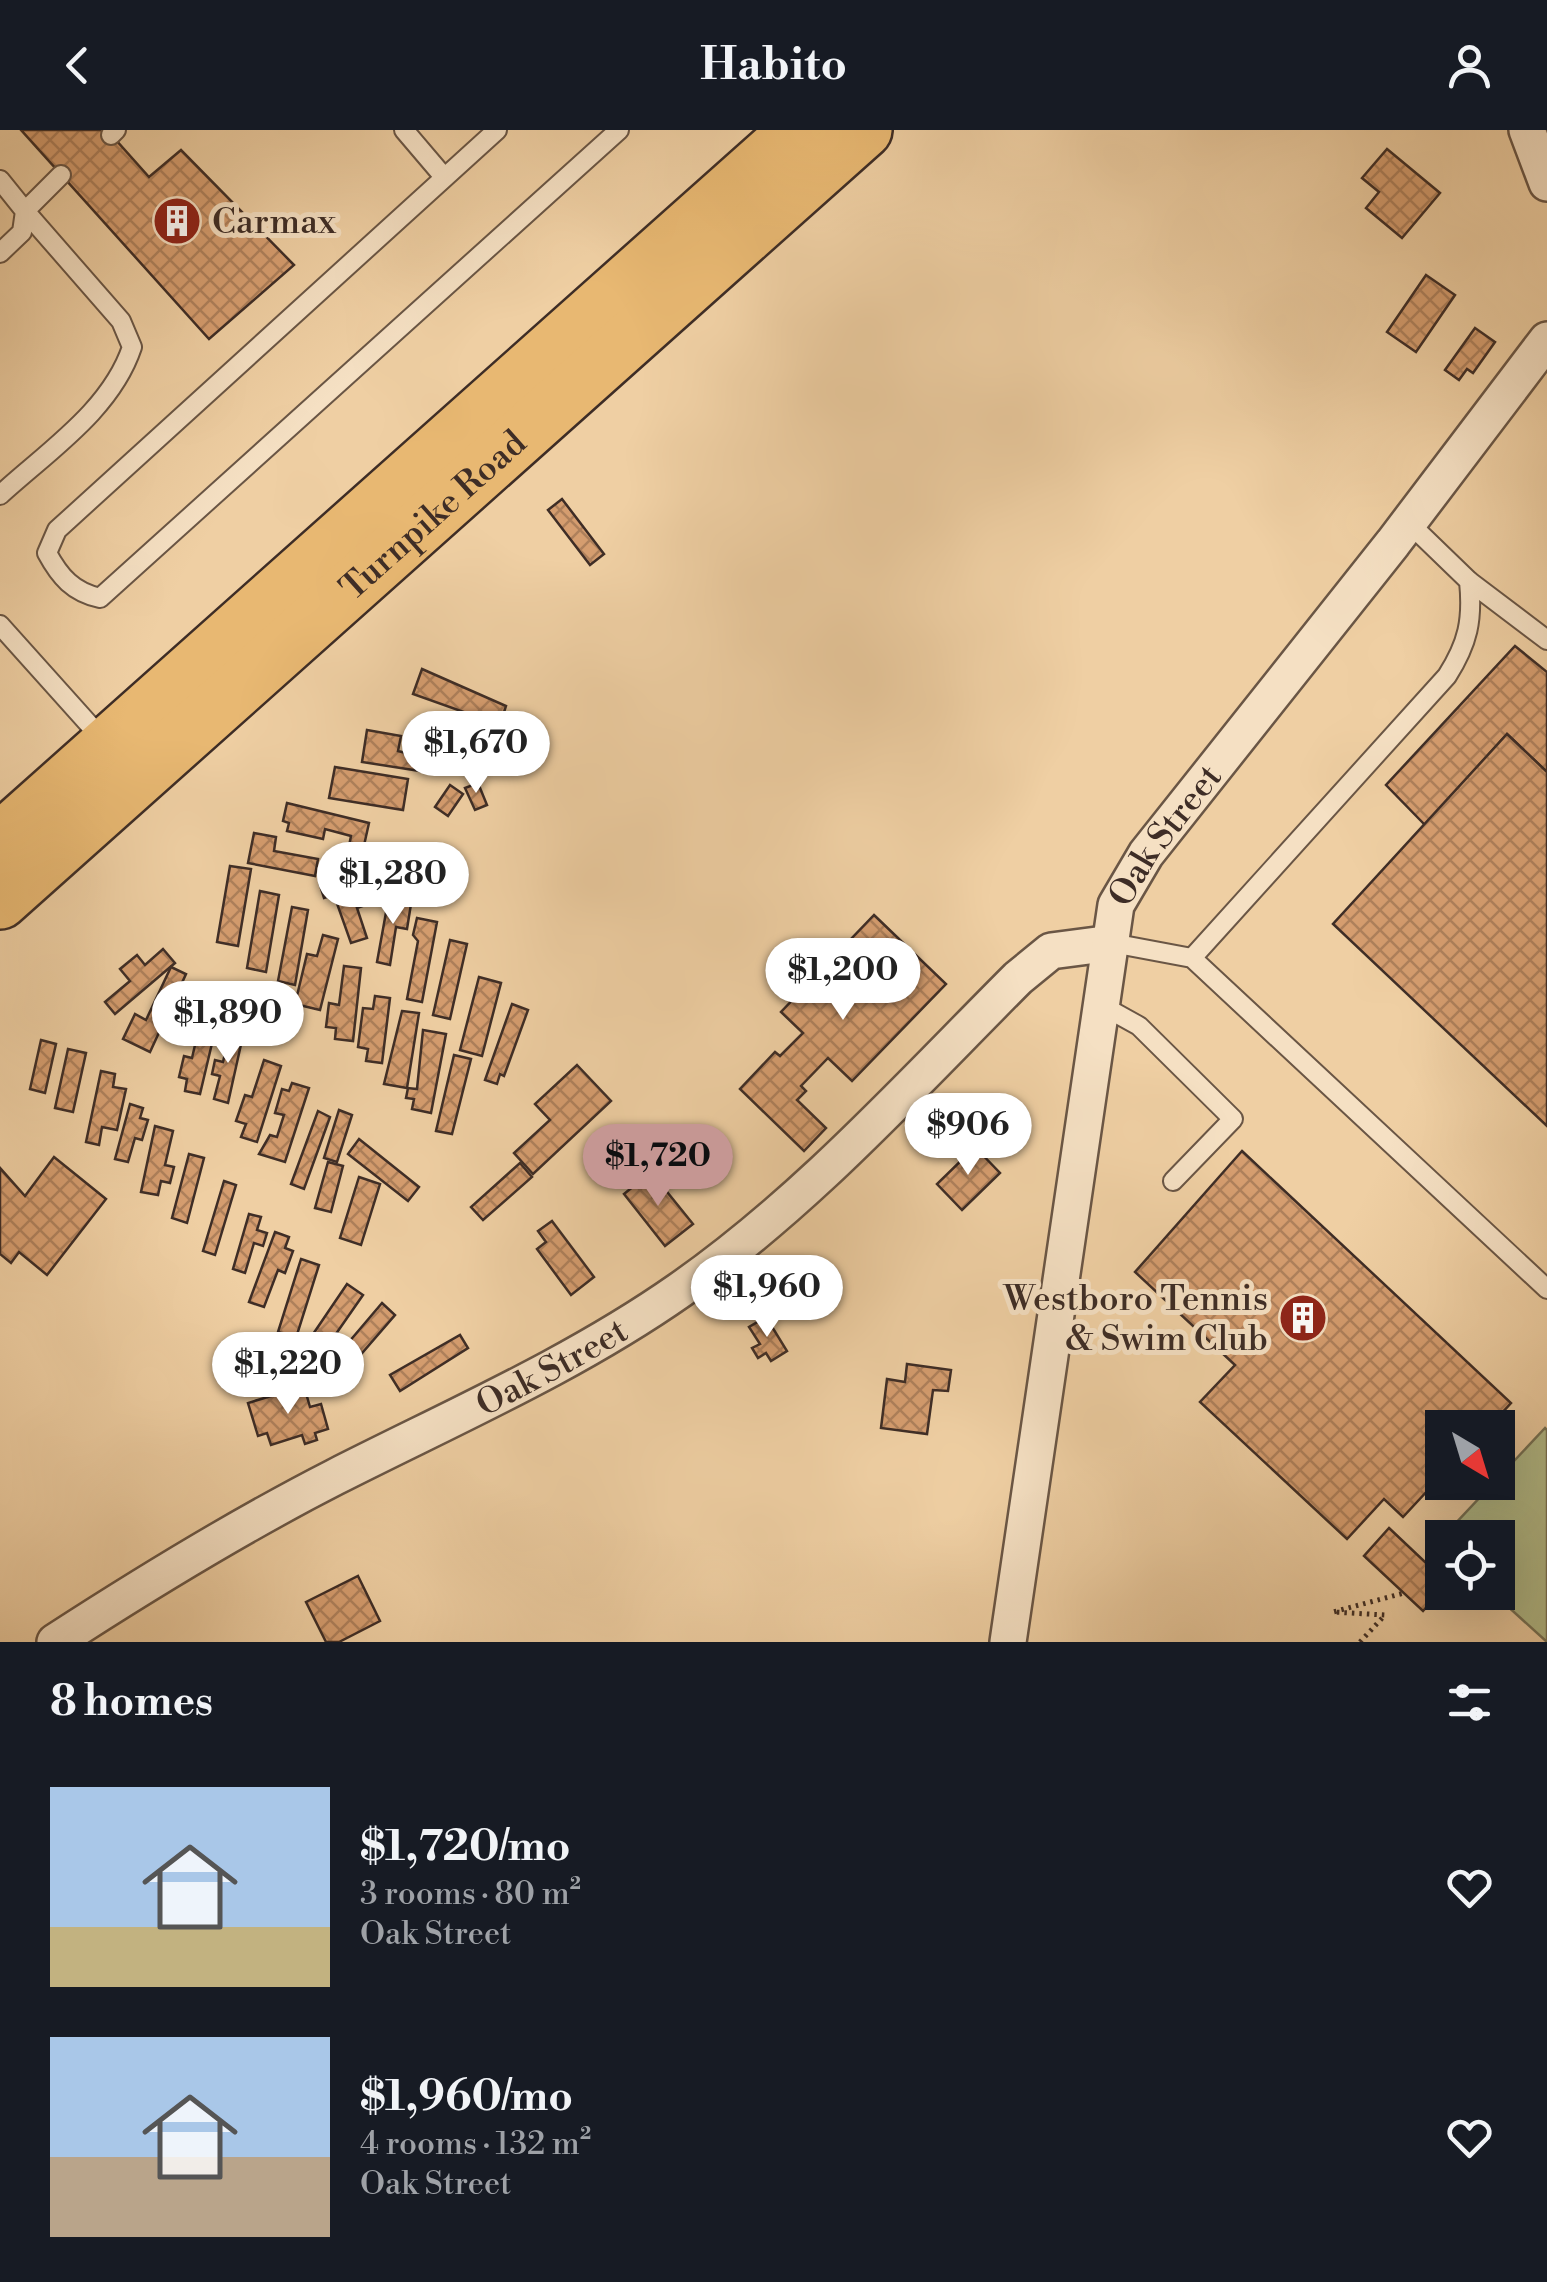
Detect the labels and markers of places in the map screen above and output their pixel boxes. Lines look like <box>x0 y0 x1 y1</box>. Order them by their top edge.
building icon: Carmax <box>151 195 203 247</box>
place label: Carmax <box>212 201 337 244</box>
pin: $1,670 <box>395 711 557 796</box>
pin: $1,280 <box>312 842 474 927</box>
pin: $1,200 <box>762 938 924 1023</box>
pin: $1,890 <box>147 981 309 1066</box>
pin: $906 <box>909 1093 1027 1178</box>
pin: $1,720 <box>577 1124 739 1209</box>
pin: $1,960 <box>686 1255 848 1340</box>
place label: Westboro Tennis & Swim Club <box>1002 1278 1268 1361</box>
building icon: Westboro Tennis & Swim Club <box>1277 1292 1329 1344</box>
pin: $1,220 <box>207 1332 369 1417</box>

